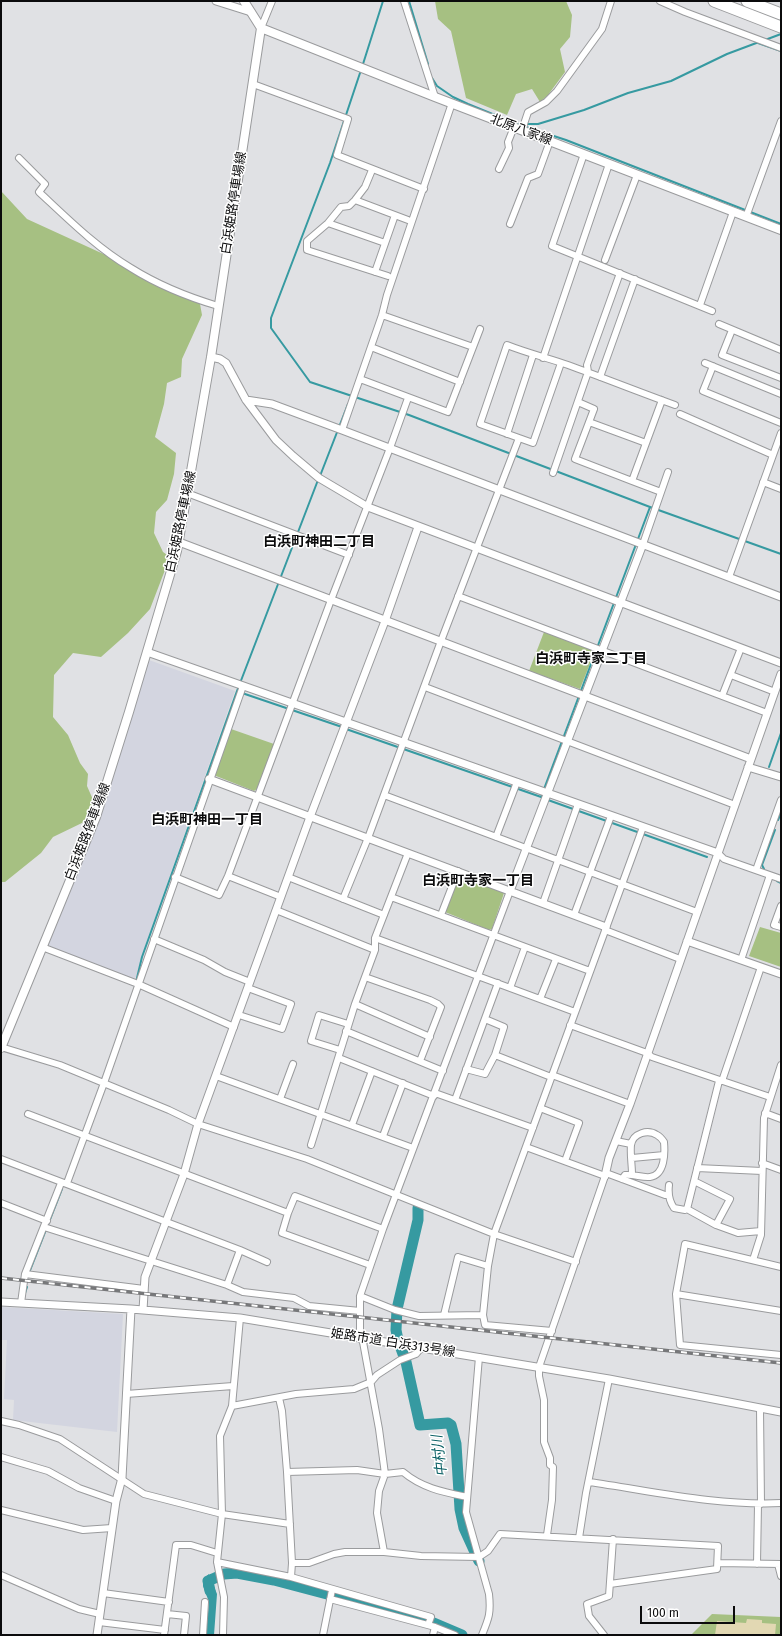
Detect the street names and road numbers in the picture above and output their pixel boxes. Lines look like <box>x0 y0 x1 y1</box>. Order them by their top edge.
street label: 北原八家線 <box>488 111 554 149</box>
street label: 白浜姫路停車場線 <box>218 150 250 256</box>
street label: 白浜姫路停車場線 <box>163 470 199 574</box>
street label: 白浜姫路停車場線 <box>62 781 114 883</box>
street label: 姫路市道 白浜313号線 <box>330 1325 456 1361</box>

